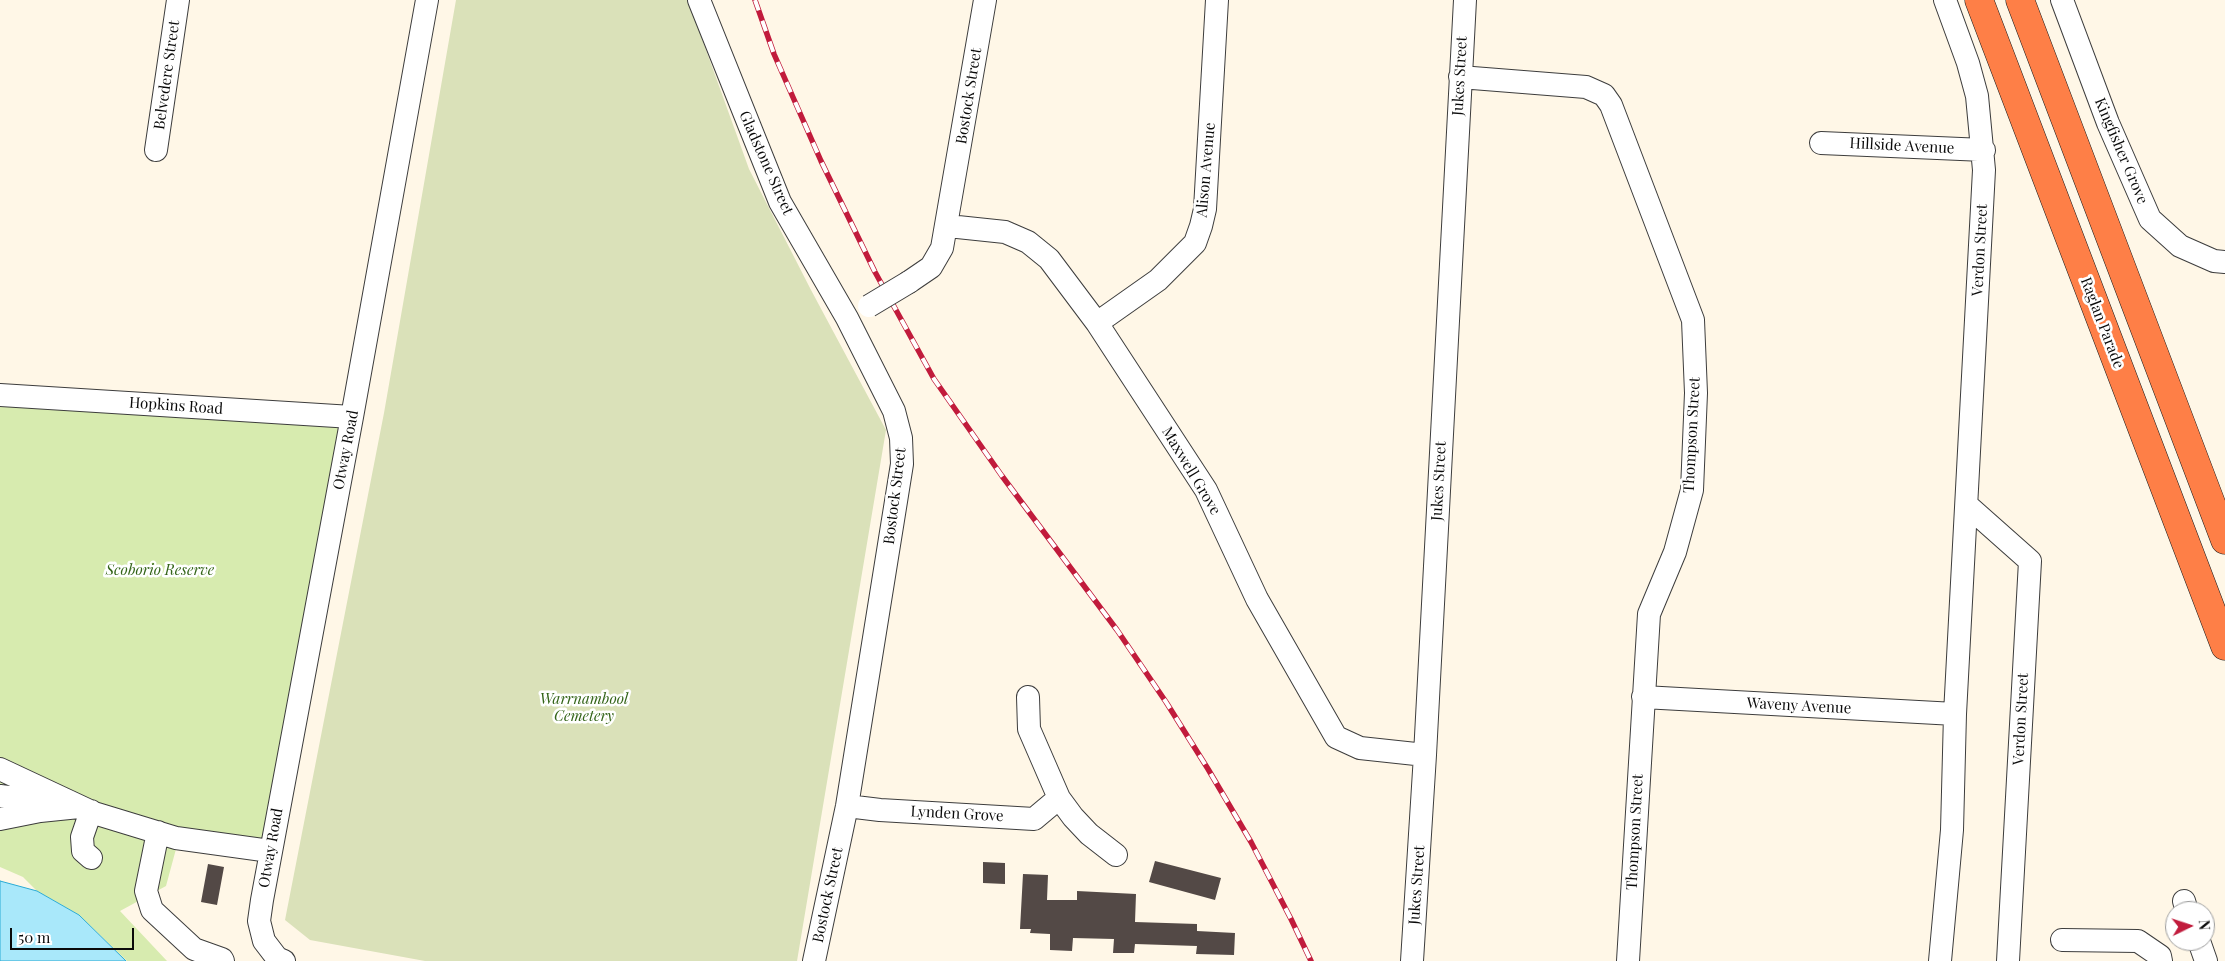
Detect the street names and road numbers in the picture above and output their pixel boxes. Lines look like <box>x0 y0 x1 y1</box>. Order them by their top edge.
street label: Belvedere Street <box>150 19 184 131</box>
street label: Jukes Street <box>1449 36 1471 116</box>
street label: Bostock Street <box>952 47 986 145</box>
street label: Kingfisher Grove <box>2091 95 2151 207</box>
street label: Gladstone Street <box>735 108 797 218</box>
street label: Alison Avenue <box>1193 122 1219 218</box>
street label: Hillside Avenue <box>1849 134 1955 158</box>
street label: Verdon Street <box>1969 203 1991 297</box>
street label: Raglan Parade <box>2076 275 2128 371</box>
street label: Thompson Street <box>1680 377 1704 493</box>
street label: Hopkins Road <box>128 394 224 418</box>
street label: Otway Road <box>329 409 363 491</box>
street label: Maxwell Grove <box>1158 424 1224 518</box>
street label: Jukes Street <box>1428 441 1450 521</box>
street label: Bostock Street <box>880 447 910 545</box>
street label: Verdon Street <box>2010 672 2032 766</box>
street label: Waveny Avenue <box>1746 694 1852 718</box>
street label: Thompson Street <box>1623 774 1647 890</box>
street label: Lynden Grove <box>910 803 1004 825</box>
street label: Otway Road <box>255 807 287 889</box>
street label: Jukes Street <box>1405 845 1429 925</box>
street label: Bostock Street <box>809 846 847 944</box>

